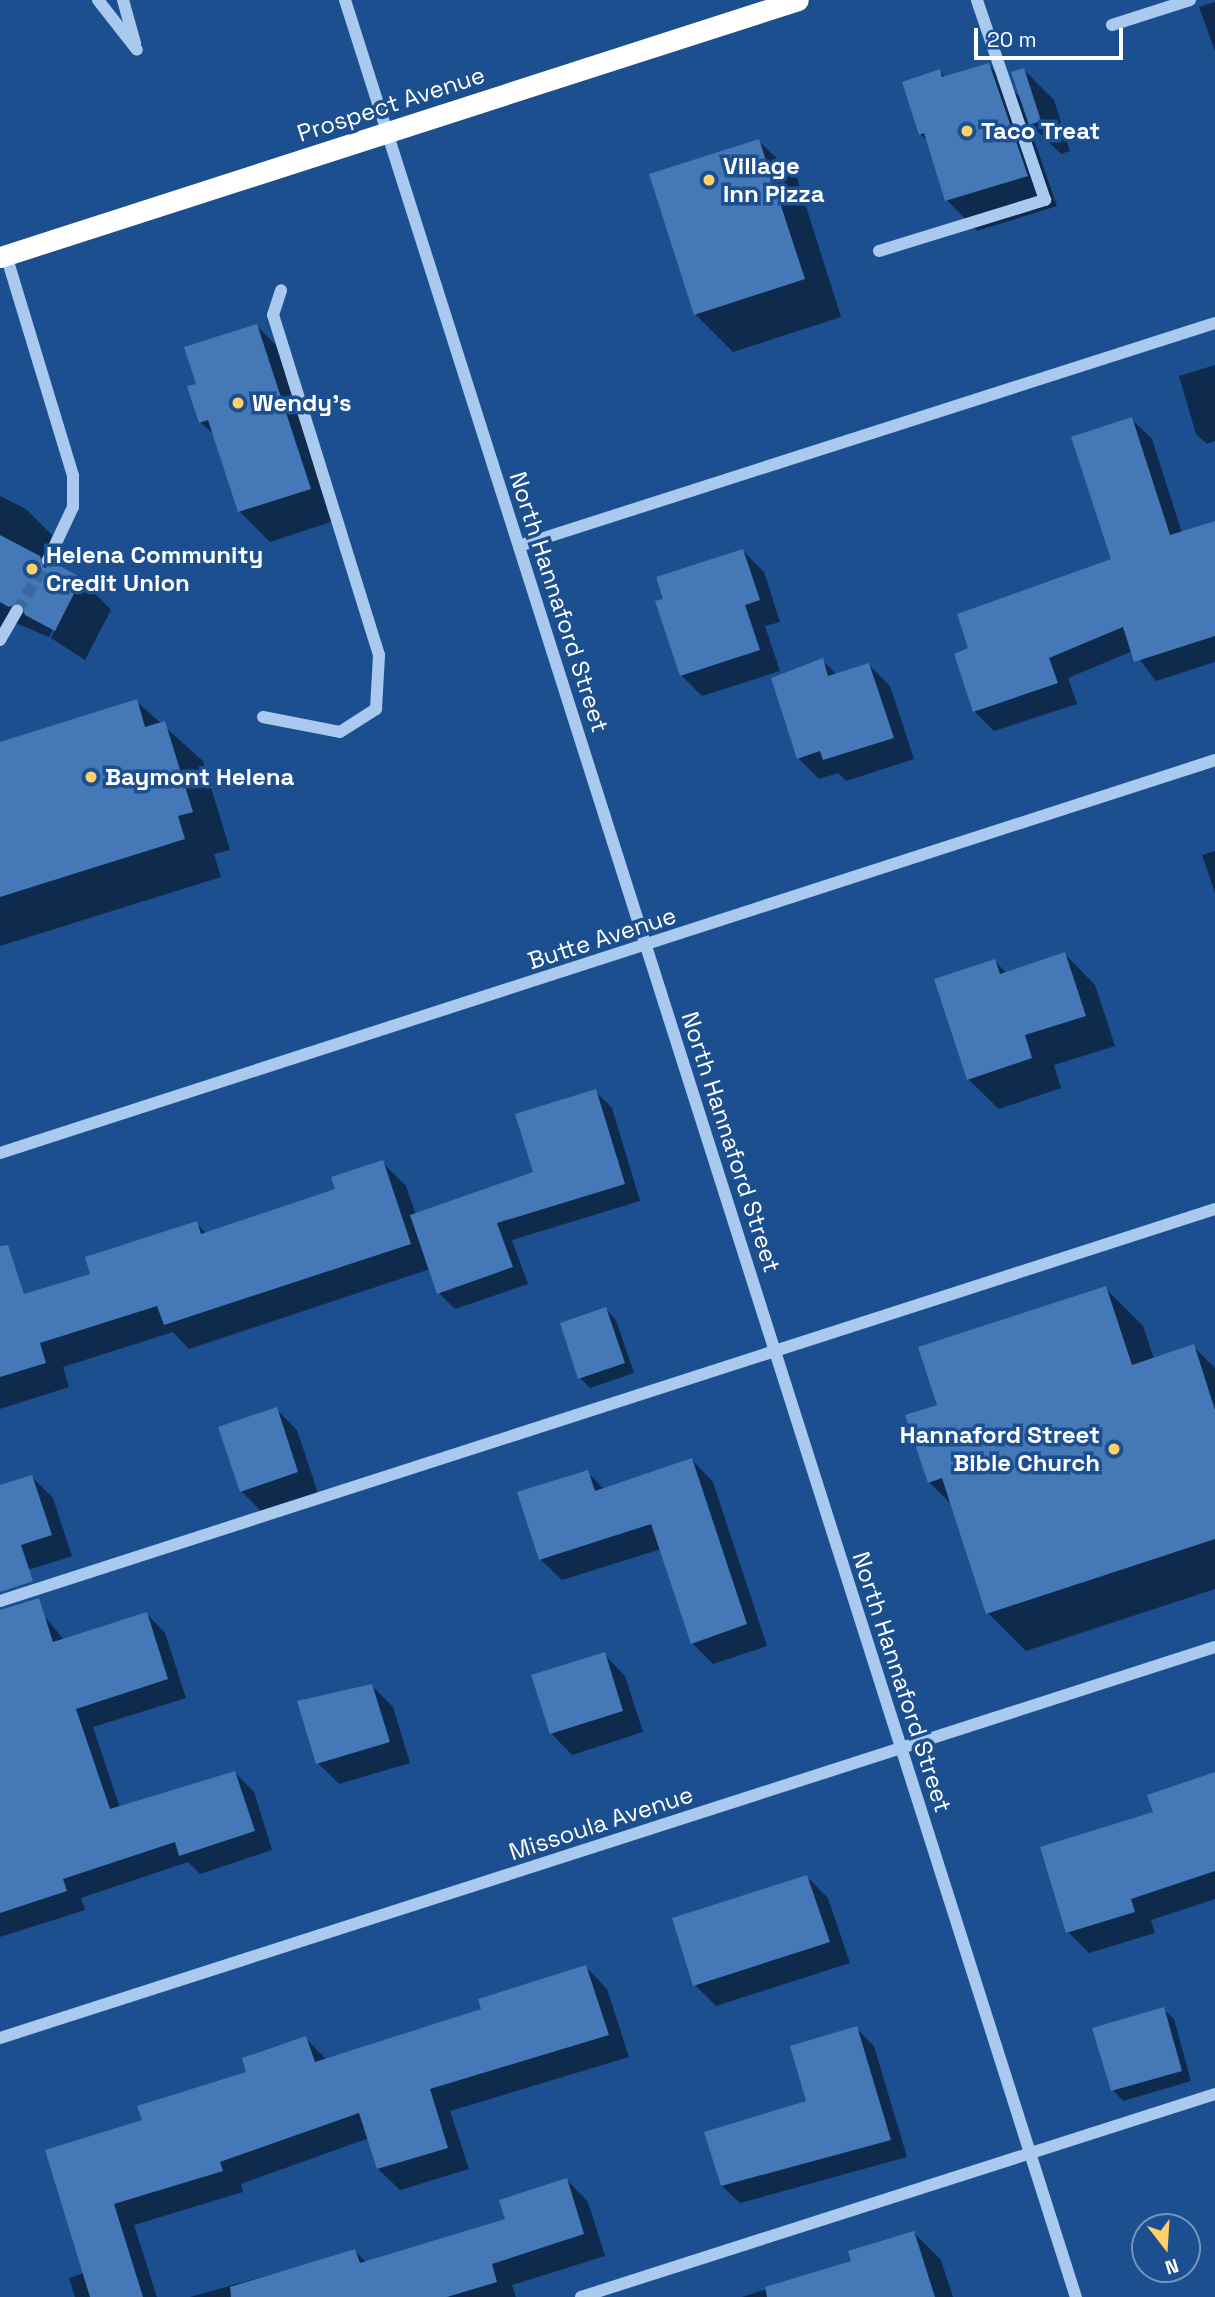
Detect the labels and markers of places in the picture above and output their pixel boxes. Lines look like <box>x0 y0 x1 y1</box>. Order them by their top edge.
place label: Taco Treat <box>981 117 1101 145</box>
marker: Taco Treat <box>959 123 975 139</box>
place label: Village Inn Pizza <box>723 152 825 208</box>
marker: Village Inn Pizza <box>701 172 717 188</box>
place label: Wendy's <box>252 389 352 417</box>
marker: Wendy's <box>230 395 246 411</box>
place label: Helena Community Credit Union <box>46 541 263 597</box>
marker: Helena Community Credit Union <box>24 561 40 577</box>
place label: Baymont Helena <box>105 763 294 791</box>
marker: Baymont Helena <box>83 769 99 785</box>
place label: Hannaford Street Bible Church <box>900 1421 1100 1477</box>
marker: Hannaford Street Bible Church <box>1106 1441 1122 1457</box>

